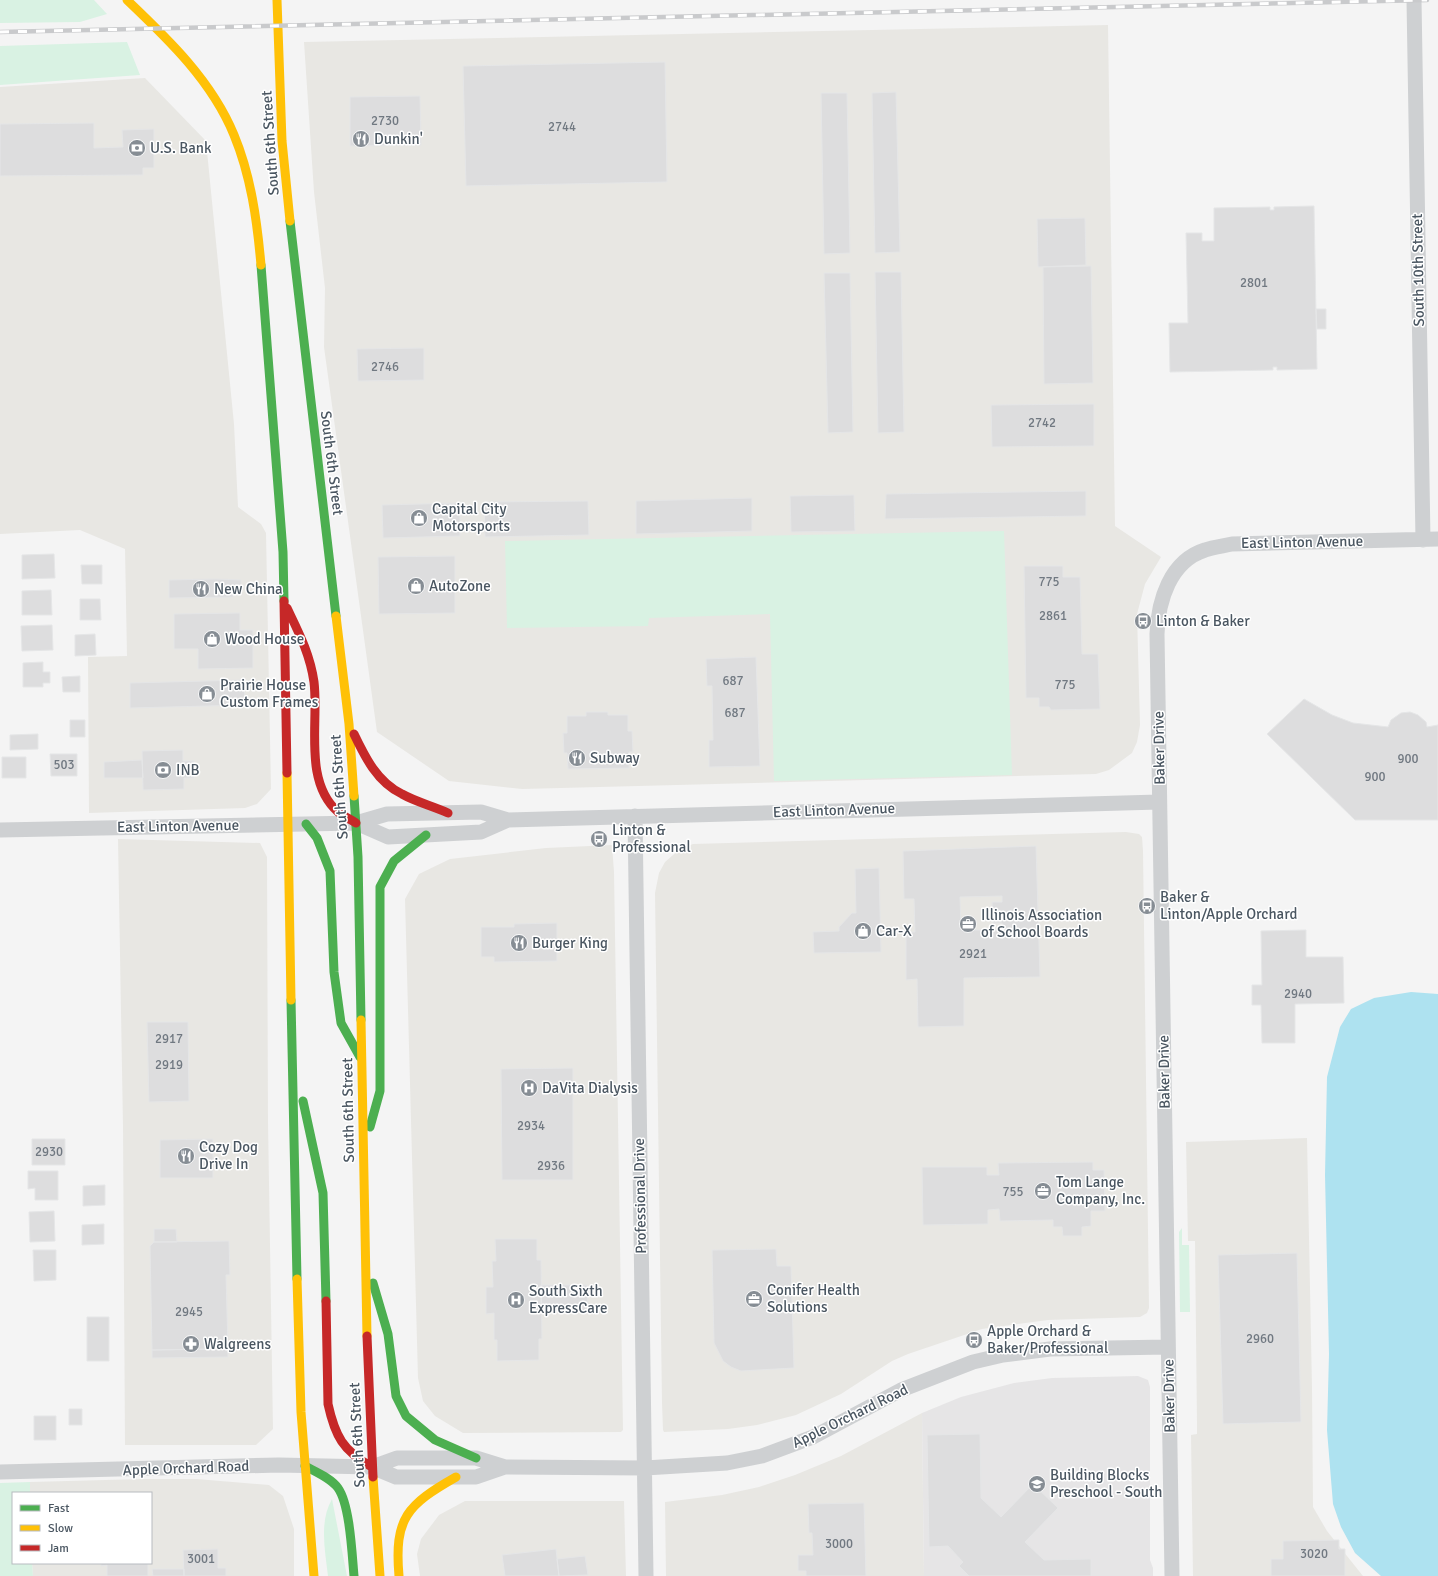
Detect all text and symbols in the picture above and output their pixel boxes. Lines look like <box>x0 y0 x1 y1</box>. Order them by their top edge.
street label: South 6th Street <box>257 90 283 196</box>
house number: 2730 <box>371 113 399 129</box>
house number: 2744 <box>548 119 576 135</box>
restaurant icon: Dunkin' <box>351 129 371 149</box>
place label: Dunkin' <box>374 130 423 148</box>
bank icon: U.S. Bank <box>127 138 147 158</box>
place label: U.S. Bank <box>150 139 212 157</box>
street label: South 10th Street <box>1408 213 1428 327</box>
house number: 2801 <box>1240 275 1268 291</box>
house number: 2746 <box>371 359 399 375</box>
street label: South 6th Street <box>317 410 347 516</box>
house number: 2742 <box>1028 415 1056 431</box>
place label: Capital City Motorsports <box>432 500 511 535</box>
shop icon: Capital City Motorsports <box>409 508 429 528</box>
street label: East Linton Avenue <box>1241 532 1363 552</box>
house number: 775 <box>1038 574 1060 590</box>
shop icon: AutoZone <box>406 576 426 596</box>
place label: AutoZone <box>429 577 491 595</box>
restaurant icon: New China <box>191 579 211 599</box>
place label: New China <box>214 580 283 598</box>
house number: 2861 <box>1039 608 1067 624</box>
bus stop icon: Linton & Baker <box>1133 611 1153 631</box>
place label: Linton & Baker <box>1156 612 1250 630</box>
shop icon: Wood House <box>202 629 222 649</box>
place label: Wood House <box>225 630 304 648</box>
house number: 687 <box>722 673 744 689</box>
place label: Prairie House Custom Frames <box>220 676 319 711</box>
house number: 775 <box>1054 677 1076 693</box>
shop icon: Prairie House Custom Frames <box>197 684 217 704</box>
house number: 687 <box>724 705 746 721</box>
street label: Baker Drive <box>1149 711 1169 785</box>
street label: South 6th Street <box>326 734 352 840</box>
restaurant icon: Subway <box>567 748 587 768</box>
place label: Subway <box>590 749 640 767</box>
house number: 900 <box>1397 751 1419 767</box>
house number: 503 <box>53 757 75 773</box>
bank icon: INB <box>153 760 173 780</box>
place label: INB <box>176 761 200 779</box>
house number: 900 <box>1364 769 1386 785</box>
street label: East Linton Avenue <box>773 799 895 821</box>
street label: East Linton Avenue <box>117 816 239 836</box>
place label: Linton & Professional <box>612 821 691 856</box>
bus stop icon: Linton & Professional <box>589 829 609 849</box>
place label: Baker & Linton/Apple Orchard <box>1160 888 1298 923</box>
bus stop icon: Baker & Linton/Apple Orchard <box>1137 896 1157 916</box>
place label: Illinois Association of School Boards <box>981 906 1102 941</box>
office icon: Illinois Association of School Boards <box>958 914 978 934</box>
shop icon: Car-X <box>853 921 873 941</box>
place label: Car-X <box>876 922 912 940</box>
restaurant icon: Burger King <box>509 933 529 953</box>
place label: Burger King <box>532 934 608 952</box>
house number: 2921 <box>959 946 987 962</box>
house number: 2940 <box>1284 986 1312 1002</box>
house number: 2917 <box>155 1031 183 1047</box>
street label: Baker Drive <box>1154 1035 1174 1109</box>
house number: 2919 <box>155 1057 183 1073</box>
street label: South 6th Street <box>338 1057 358 1163</box>
hospital icon: DaVita Dialysis <box>519 1078 539 1098</box>
place label: DaVita Dialysis <box>542 1079 638 1097</box>
house number: 2934 <box>517 1118 545 1134</box>
place label: Cozy Dog Drive In <box>199 1138 258 1173</box>
street label: Professional Drive <box>630 1138 650 1254</box>
house number: 2930 <box>35 1144 63 1160</box>
restaurant icon: Cozy Dog Drive In <box>176 1146 196 1166</box>
house number: 2936 <box>537 1158 565 1174</box>
place label: Tom Lange Company, Inc. <box>1056 1173 1145 1208</box>
office icon: Tom Lange Company, Inc. <box>1033 1181 1053 1201</box>
house number: 755 <box>1002 1184 1024 1200</box>
place label: Conifer Health Solutions <box>767 1281 860 1316</box>
place label: South Sixth ExpressCare <box>529 1282 608 1317</box>
office icon: Conifer Health Solutions <box>744 1289 764 1309</box>
hospital icon: South Sixth ExpressCare <box>506 1290 526 1310</box>
house number: 2945 <box>175 1304 203 1320</box>
place label: Apple Orchard & Baker/Professional <box>987 1322 1108 1357</box>
bus stop icon: Apple Orchard & Baker/Professional <box>964 1330 984 1350</box>
house number: 2960 <box>1246 1331 1274 1347</box>
pharmacy icon: Walgreens <box>181 1334 201 1354</box>
place label: Walgreens <box>204 1335 271 1353</box>
street label: Baker Drive <box>1159 1359 1179 1433</box>
street label: Apple Orchard Road <box>789 1380 911 1452</box>
street label: South 6th Street <box>345 1382 369 1488</box>
street label: Apple Orchard Road <box>122 1457 250 1479</box>
place label: Building Blocks Preschool - South <box>1050 1466 1162 1501</box>
school or university icon: Building Blocks Preschool - South <box>1027 1474 1047 1494</box>
legend <box>12 1492 152 1564</box>
text: Fast <box>48 1501 69 1516</box>
text: Slow <box>48 1521 73 1536</box>
house number: 3000 <box>825 1536 853 1552</box>
text: Jam <box>48 1541 69 1556</box>
house number: 3020 <box>1300 1546 1328 1562</box>
house number: 3001 <box>187 1551 215 1567</box>

